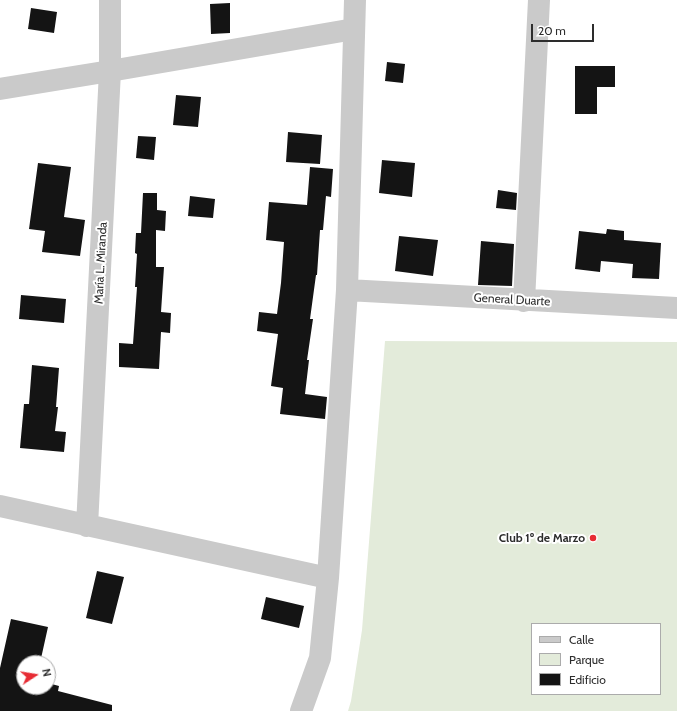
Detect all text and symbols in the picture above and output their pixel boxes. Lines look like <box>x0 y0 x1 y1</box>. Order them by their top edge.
scale bar <box>533 16 596 42</box>
text: 20 m <box>538 23 566 38</box>
street label: María L. Miranda <box>92 222 110 304</box>
street label: General Duarte <box>473 291 551 309</box>
place label: Club 1º de Marzo <box>499 531 585 545</box>
marker: Club 1º de Marzo <box>588 533 598 543</box>
legend <box>531 623 661 695</box>
text: Calle <box>569 632 594 647</box>
text: Parque <box>569 652 604 667</box>
north arrow <box>16 655 56 695</box>
text: N <box>39 667 54 678</box>
text: Edificio <box>569 672 606 687</box>

